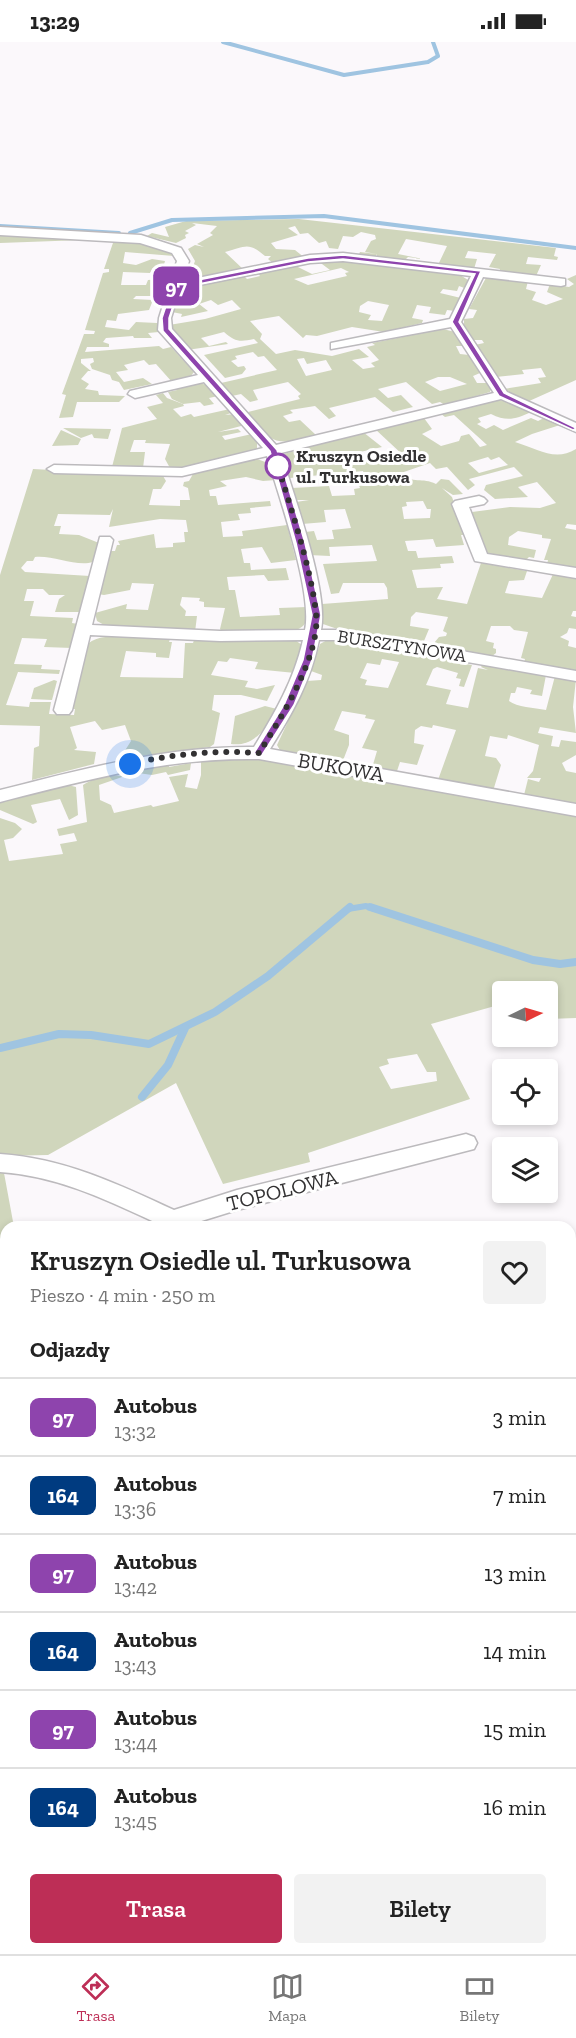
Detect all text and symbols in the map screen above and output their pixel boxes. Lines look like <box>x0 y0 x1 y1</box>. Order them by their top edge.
text: 13:29 <box>30 8 80 35</box>
line badge: 97 <box>149 266 203 306</box>
text: 97 <box>165 274 187 299</box>
place label: Kruszyn Osiedle ul. Turkusowa <box>296 445 426 488</box>
marker: Kruszyn Osiedle ul. Turkusowa <box>265 453 291 479</box>
street label: BURSZTYNOWA <box>336 625 468 667</box>
street label: BUKOWA <box>296 747 387 787</box>
your location <box>115 749 145 779</box>
north arrow <box>492 981 558 1047</box>
map controls <box>492 981 558 1203</box>
button: locate <box>492 1059 558 1125</box>
button: layers <box>492 1137 558 1203</box>
street label: TOPOLOWA <box>224 1164 340 1216</box>
button: heart <box>483 1241 546 1304</box>
text: Kruszyn Osiedle ul. Turkusowa <box>30 1244 411 1277</box>
text: Pieszo · 4 min · 250 m <box>30 1283 215 1307</box>
text: Odjazdy <box>30 1336 110 1363</box>
text: Autobus <box>114 1392 197 1419</box>
text: 3 min <box>492 1404 546 1431</box>
text: 97 <box>52 1405 74 1430</box>
text: 13:32 <box>114 1419 156 1443</box>
text: Autobus <box>114 1470 197 1497</box>
text: 7 min <box>493 1482 546 1509</box>
text: 164 <box>47 1483 79 1508</box>
text: 13:36 <box>114 1497 156 1521</box>
text: Autobus <box>114 1548 197 1575</box>
text: 13 min <box>484 1560 546 1587</box>
text: 97 <box>52 1561 74 1586</box>
text: 13:42 <box>114 1575 157 1599</box>
text: Autobus <box>114 1626 197 1653</box>
text: 14 min <box>483 1638 546 1665</box>
text: 164 <box>47 1639 79 1664</box>
text: 13:43 <box>114 1653 157 1677</box>
text: Autobus <box>114 1704 197 1731</box>
text: 15 min <box>484 1716 546 1743</box>
text: 97 <box>52 1717 74 1742</box>
text: 13:44 <box>114 1731 158 1755</box>
text: Autobus <box>114 1782 197 1809</box>
text: 16 min <box>483 1794 546 1821</box>
text: 164 <box>47 1795 79 1820</box>
text: 13:45 <box>114 1809 157 1833</box>
button: Trasa <box>30 1874 282 1943</box>
button: Bilety <box>294 1874 546 1943</box>
tab: Trasa <box>76 1970 115 2025</box>
tab: Mapa <box>268 1970 307 2025</box>
tab: Bilety <box>459 1970 500 2025</box>

